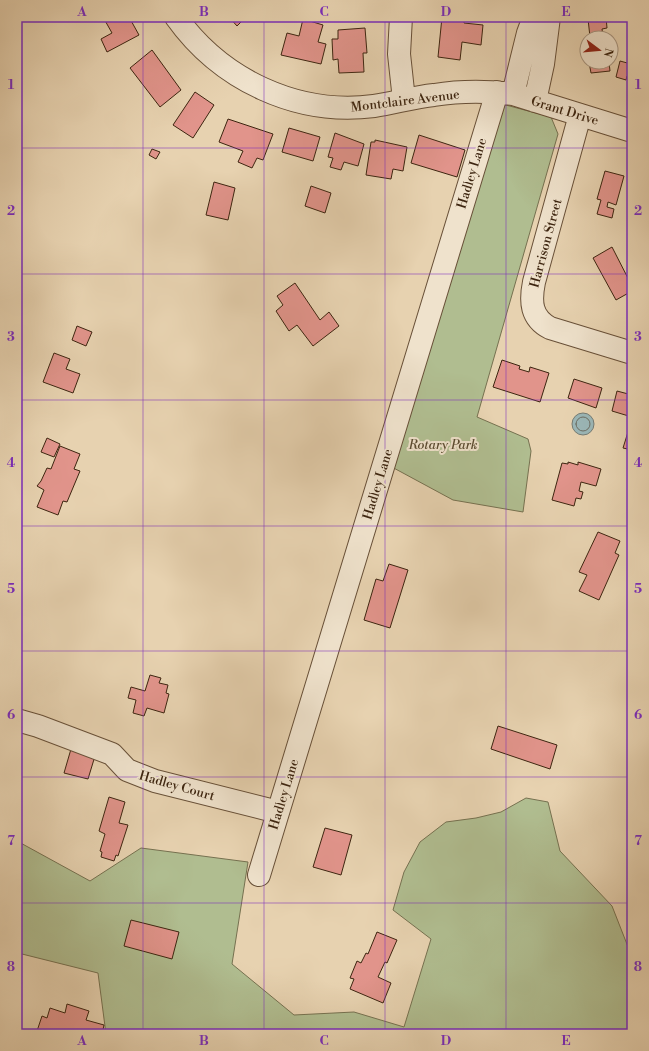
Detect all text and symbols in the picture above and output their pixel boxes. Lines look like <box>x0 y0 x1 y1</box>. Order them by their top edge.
text: A <box>76 4 87 20</box>
text: B <box>199 4 209 20</box>
text: C <box>319 4 329 20</box>
text: D <box>441 4 451 20</box>
text: E <box>561 4 571 20</box>
north arrow <box>579 30 619 70</box>
text: N <box>600 46 616 59</box>
text: 1 <box>8 77 15 93</box>
text: 1 <box>635 77 642 93</box>
street label: Montclaire Avenue <box>350 86 461 116</box>
street label: Grant Drive <box>529 93 601 129</box>
street label: Hadley Lane <box>454 136 490 211</box>
street label: Harrison Street <box>526 196 566 290</box>
text: 2 <box>7 203 15 219</box>
text: 2 <box>634 203 642 219</box>
text: 3 <box>7 329 15 345</box>
text: 3 <box>634 329 642 345</box>
park label: Rotary Park <box>407 437 478 453</box>
street label: Hadley Lane <box>360 447 396 522</box>
text: 4 <box>7 455 16 471</box>
text: 4 <box>634 455 643 471</box>
text: 5 <box>7 581 15 597</box>
text: 5 <box>634 581 642 597</box>
text: 6 <box>7 707 15 723</box>
text: 6 <box>634 707 642 723</box>
street label: Hadley Lane <box>266 757 302 832</box>
street label: Hadley Court <box>137 768 217 805</box>
text: 7 <box>7 833 15 849</box>
text: 7 <box>634 833 642 849</box>
text: 8 <box>7 959 15 975</box>
text: 8 <box>634 959 642 975</box>
text: A <box>76 1033 87 1049</box>
text: B <box>199 1033 209 1049</box>
text: C <box>319 1033 329 1049</box>
text: D <box>441 1033 451 1049</box>
text: E <box>561 1033 571 1049</box>

